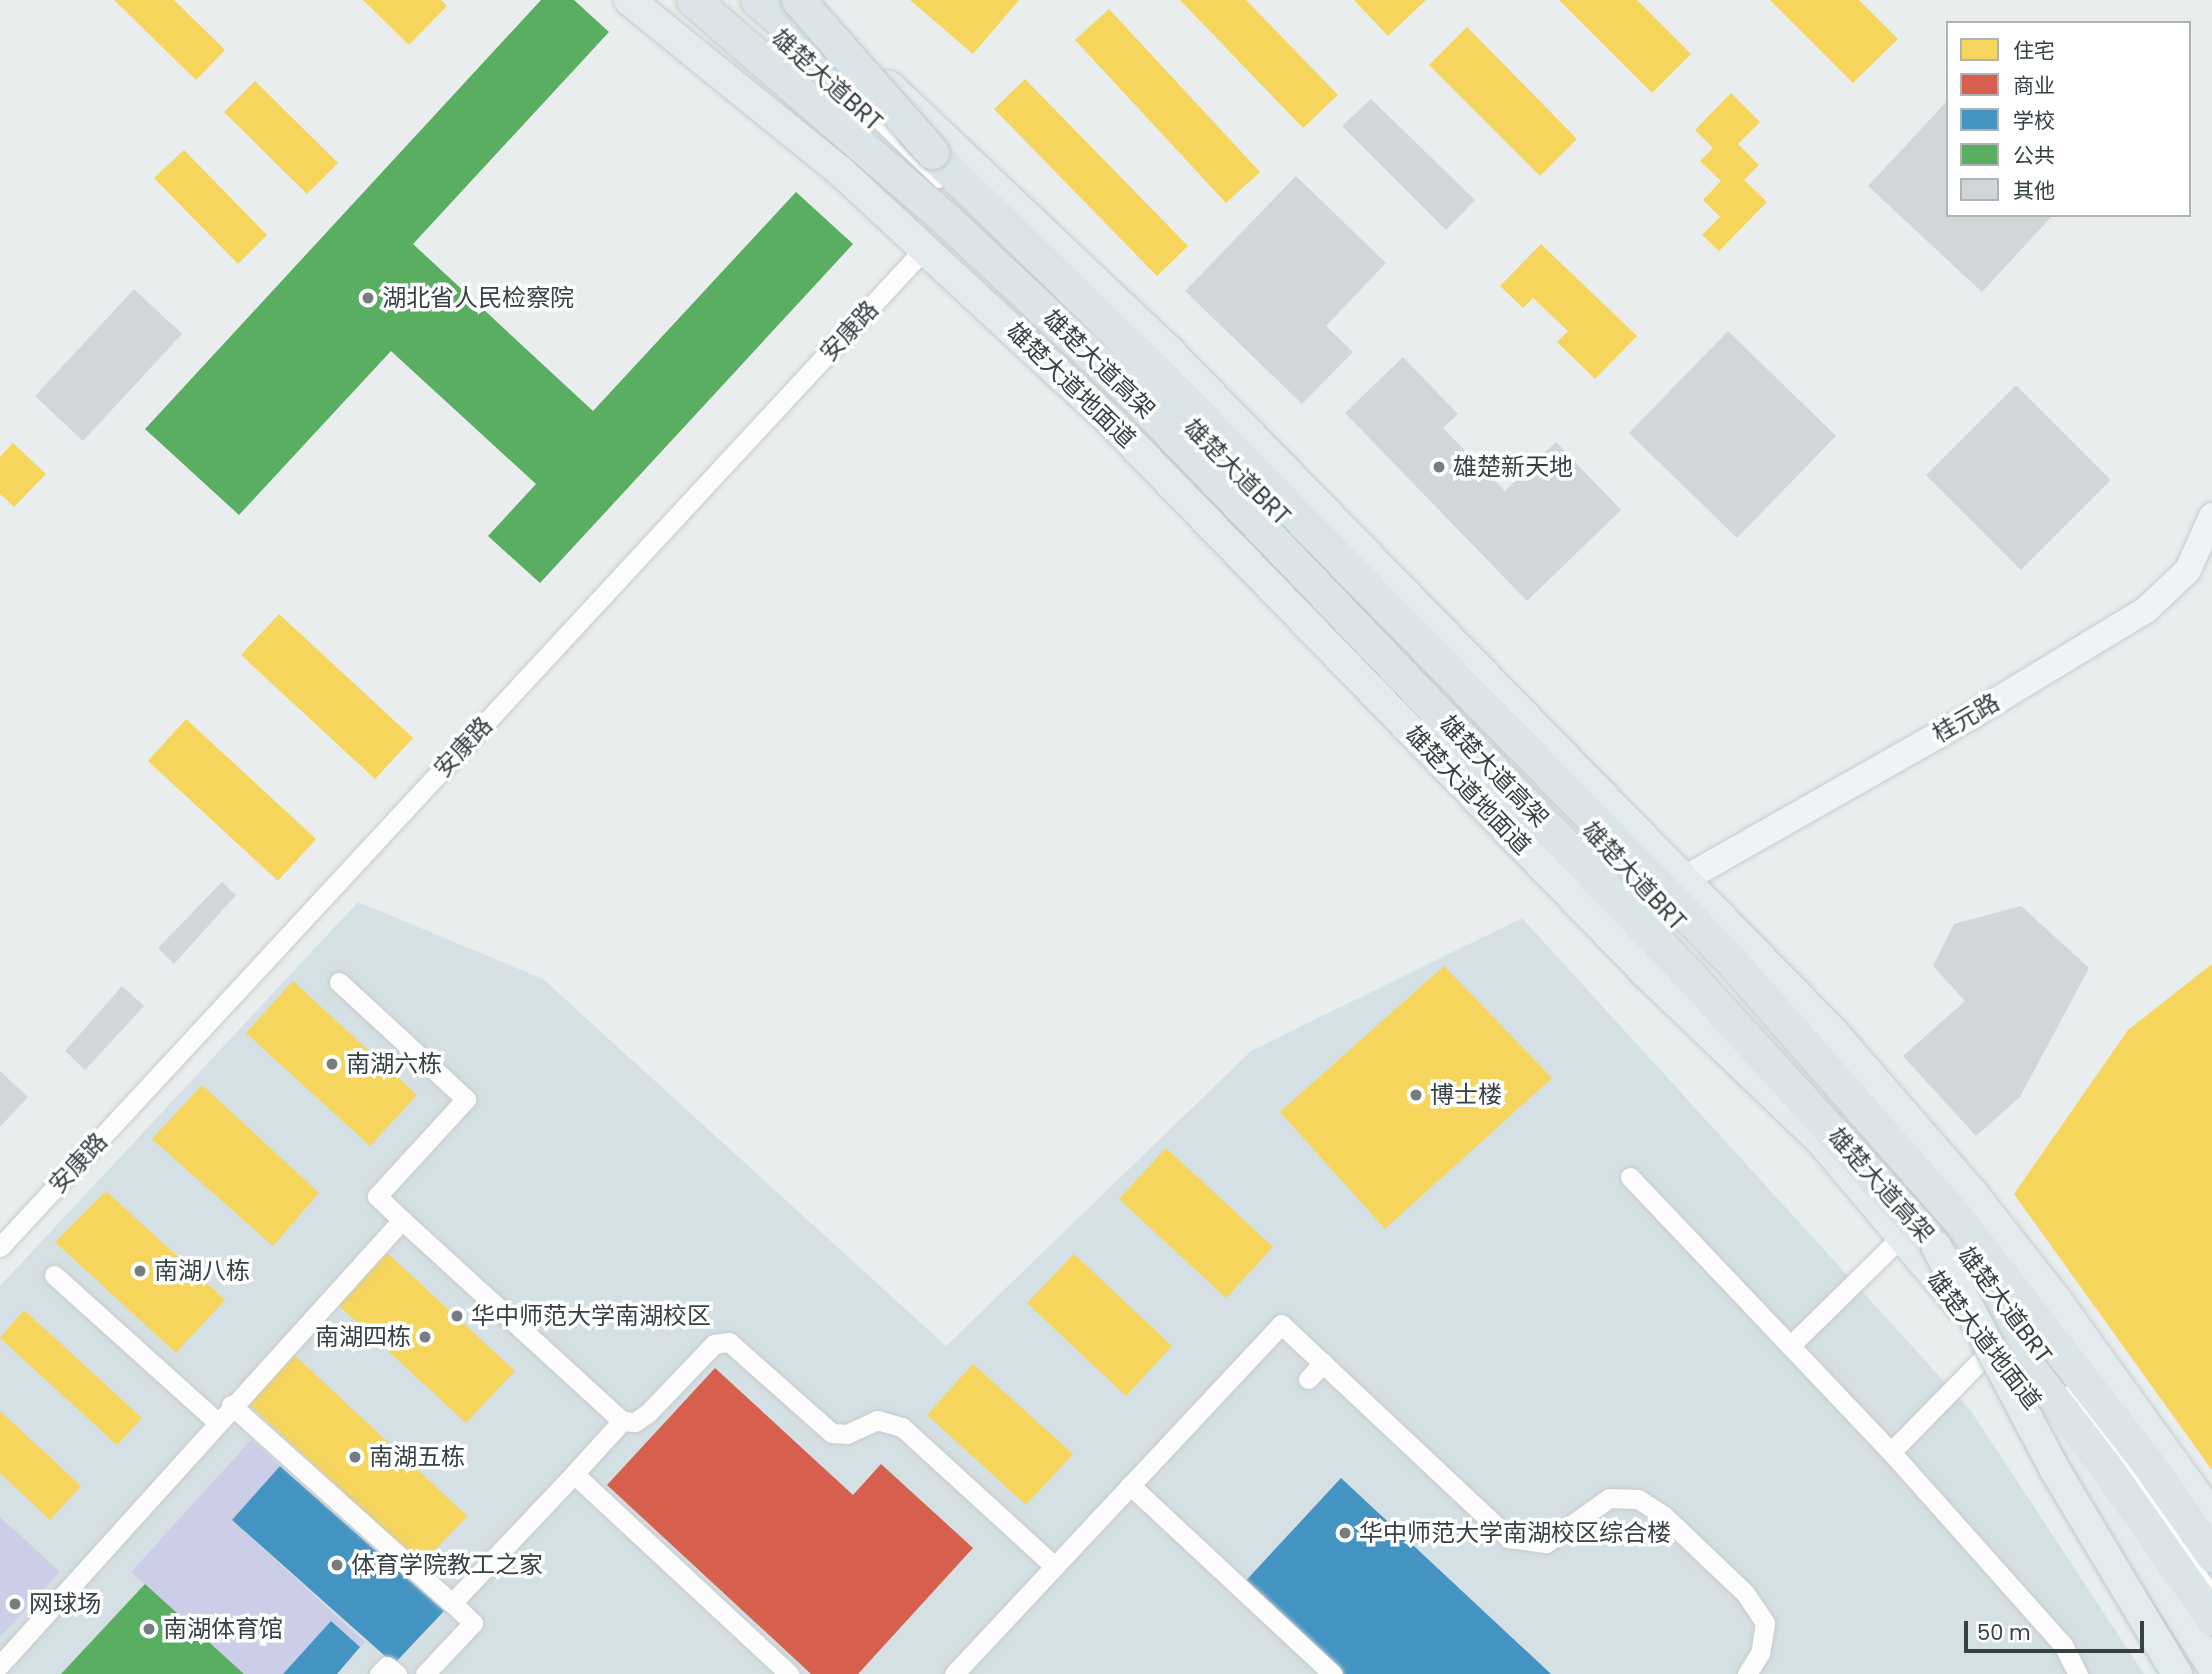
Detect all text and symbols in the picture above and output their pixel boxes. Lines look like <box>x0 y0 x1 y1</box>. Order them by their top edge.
legend <box>1946 21 2191 217</box>
street label: 雄楚大道BRT <box>766 23 888 137</box>
text: 住宅 <box>2013 36 2055 65</box>
text: 商业 <box>2013 71 2055 100</box>
text: 学校 <box>2013 106 2055 135</box>
text: 公共 <box>2013 141 2055 170</box>
text: 其他 <box>2013 176 2055 205</box>
place label: 湖北省人民检察院 <box>382 284 574 312</box>
marker: 湖北省人民检察院 <box>360 290 376 306</box>
street label: 安康路 <box>814 295 884 367</box>
street label: 雄楚大道高架 <box>1037 304 1161 424</box>
street label: 雄楚大道地面道 <box>1001 316 1141 454</box>
street label: 雄楚大道BRT <box>1178 413 1296 531</box>
place label: 雄楚新天地 <box>1453 453 1573 481</box>
marker: 雄楚新天地 <box>1431 459 1447 475</box>
street label: 桂元路 <box>1928 688 2004 748</box>
street label: 雄楚大道高架 <box>1434 709 1554 833</box>
street label: 安康路 <box>428 711 498 783</box>
street label: 雄楚大道地面道 <box>1399 720 1537 860</box>
street label: 雄楚大道BRT <box>1576 816 1692 936</box>
place label: 南湖六栋 <box>346 1050 442 1078</box>
marker: 南湖六栋 <box>324 1056 340 1072</box>
place label: 博士楼 <box>1430 1081 1502 1109</box>
marker: 博士楼 <box>1408 1087 1424 1103</box>
street label: 雄楚大道高架 <box>1822 1122 1940 1248</box>
street label: 安康路 <box>43 1127 113 1199</box>
street label: 雄楚大道BRT <box>1952 1241 2058 1369</box>
place label: 南湖八栋 <box>154 1257 250 1285</box>
marker: 南湖八栋 <box>132 1263 148 1279</box>
street label: 雄楚大道地面道 <box>1921 1265 2047 1415</box>
place label: 华中师范大学南湖校区 <box>471 1302 711 1330</box>
marker: 华中师范大学南湖校区 <box>449 1308 465 1324</box>
place label: 南湖四栋 <box>315 1323 411 1351</box>
marker: 南湖四栋 <box>417 1329 433 1345</box>
place label: 南湖五栋 <box>369 1443 465 1471</box>
marker: 南湖五栋 <box>347 1449 363 1465</box>
place label: 华中师范大学南湖校区综合楼 <box>1359 1519 1671 1547</box>
marker: 华中师范大学南湖校区综合楼 <box>1337 1525 1353 1541</box>
place label: 体育学院教工之家 <box>351 1551 543 1579</box>
marker: 体育学院教工之家 <box>329 1557 345 1573</box>
place label: 网球场 <box>29 1590 101 1618</box>
marker: 网球场 <box>7 1596 23 1612</box>
scale bar <box>1967 1608 2147 1652</box>
place label: 南湖体育馆 <box>163 1615 283 1643</box>
text: 50 m <box>1977 1618 2031 1647</box>
marker: 南湖体育馆 <box>141 1621 157 1637</box>

